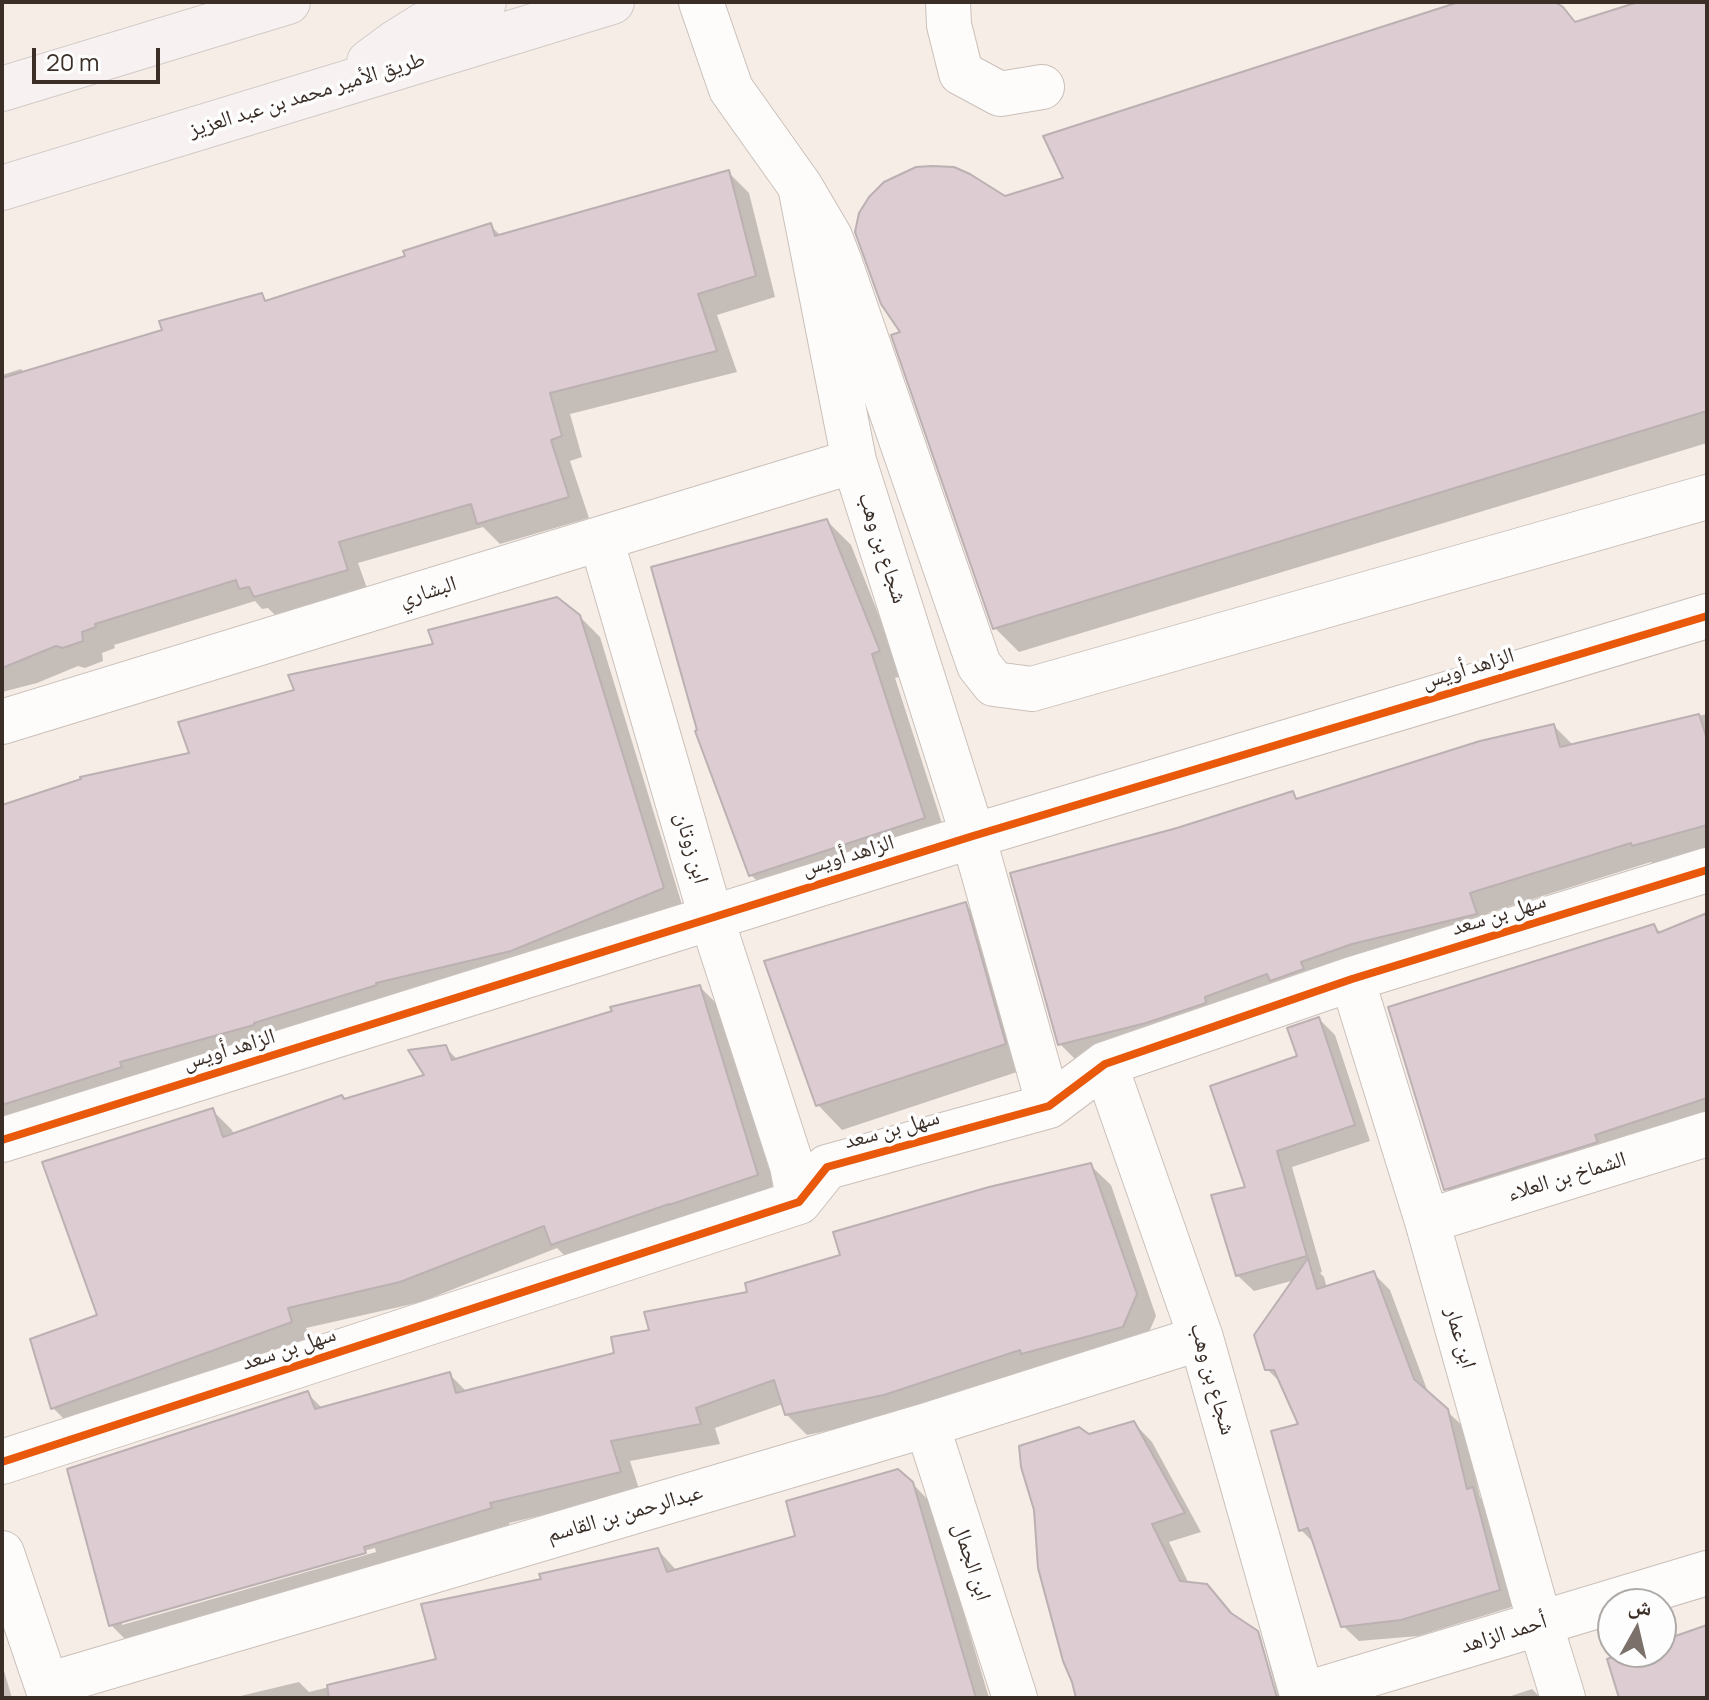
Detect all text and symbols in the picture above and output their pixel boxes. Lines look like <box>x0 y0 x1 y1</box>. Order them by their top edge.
scale bar <box>36 32 164 82</box>
text: 20 m <box>46 45 99 78</box>
street label: طريق الأمير محمد بن عبد العزيز <box>186 46 428 144</box>
street label: شجاع بن وهب <box>852 489 912 607</box>
street label: البشاري <box>396 571 460 613</box>
street label: الزاهد أويس <box>1418 642 1518 696</box>
street label: ابن زوتان <box>668 809 714 887</box>
street label: الزاهد أويس <box>798 829 898 883</box>
street label: سهل بن سعد <box>1448 888 1550 942</box>
street label: الزاهد أويس <box>179 1023 279 1077</box>
street label: سهل بن سعد <box>841 1105 943 1155</box>
street label: الشماخ بن العلاء <box>1504 1146 1630 1208</box>
street label: ابن عمار <box>1439 1304 1481 1372</box>
street label: شجاع بن وهب <box>1183 1320 1241 1438</box>
street label: سهل بن سعد <box>239 1321 339 1377</box>
street label: عبدالرحمن بن القاسم <box>544 1479 706 1549</box>
street label: ابن الجمال <box>946 1519 996 1605</box>
north arrow <box>1597 1588 1677 1668</box>
text: ش <box>1626 1590 1654 1623</box>
street label: أحمد الزاهد <box>1458 1608 1550 1660</box>

